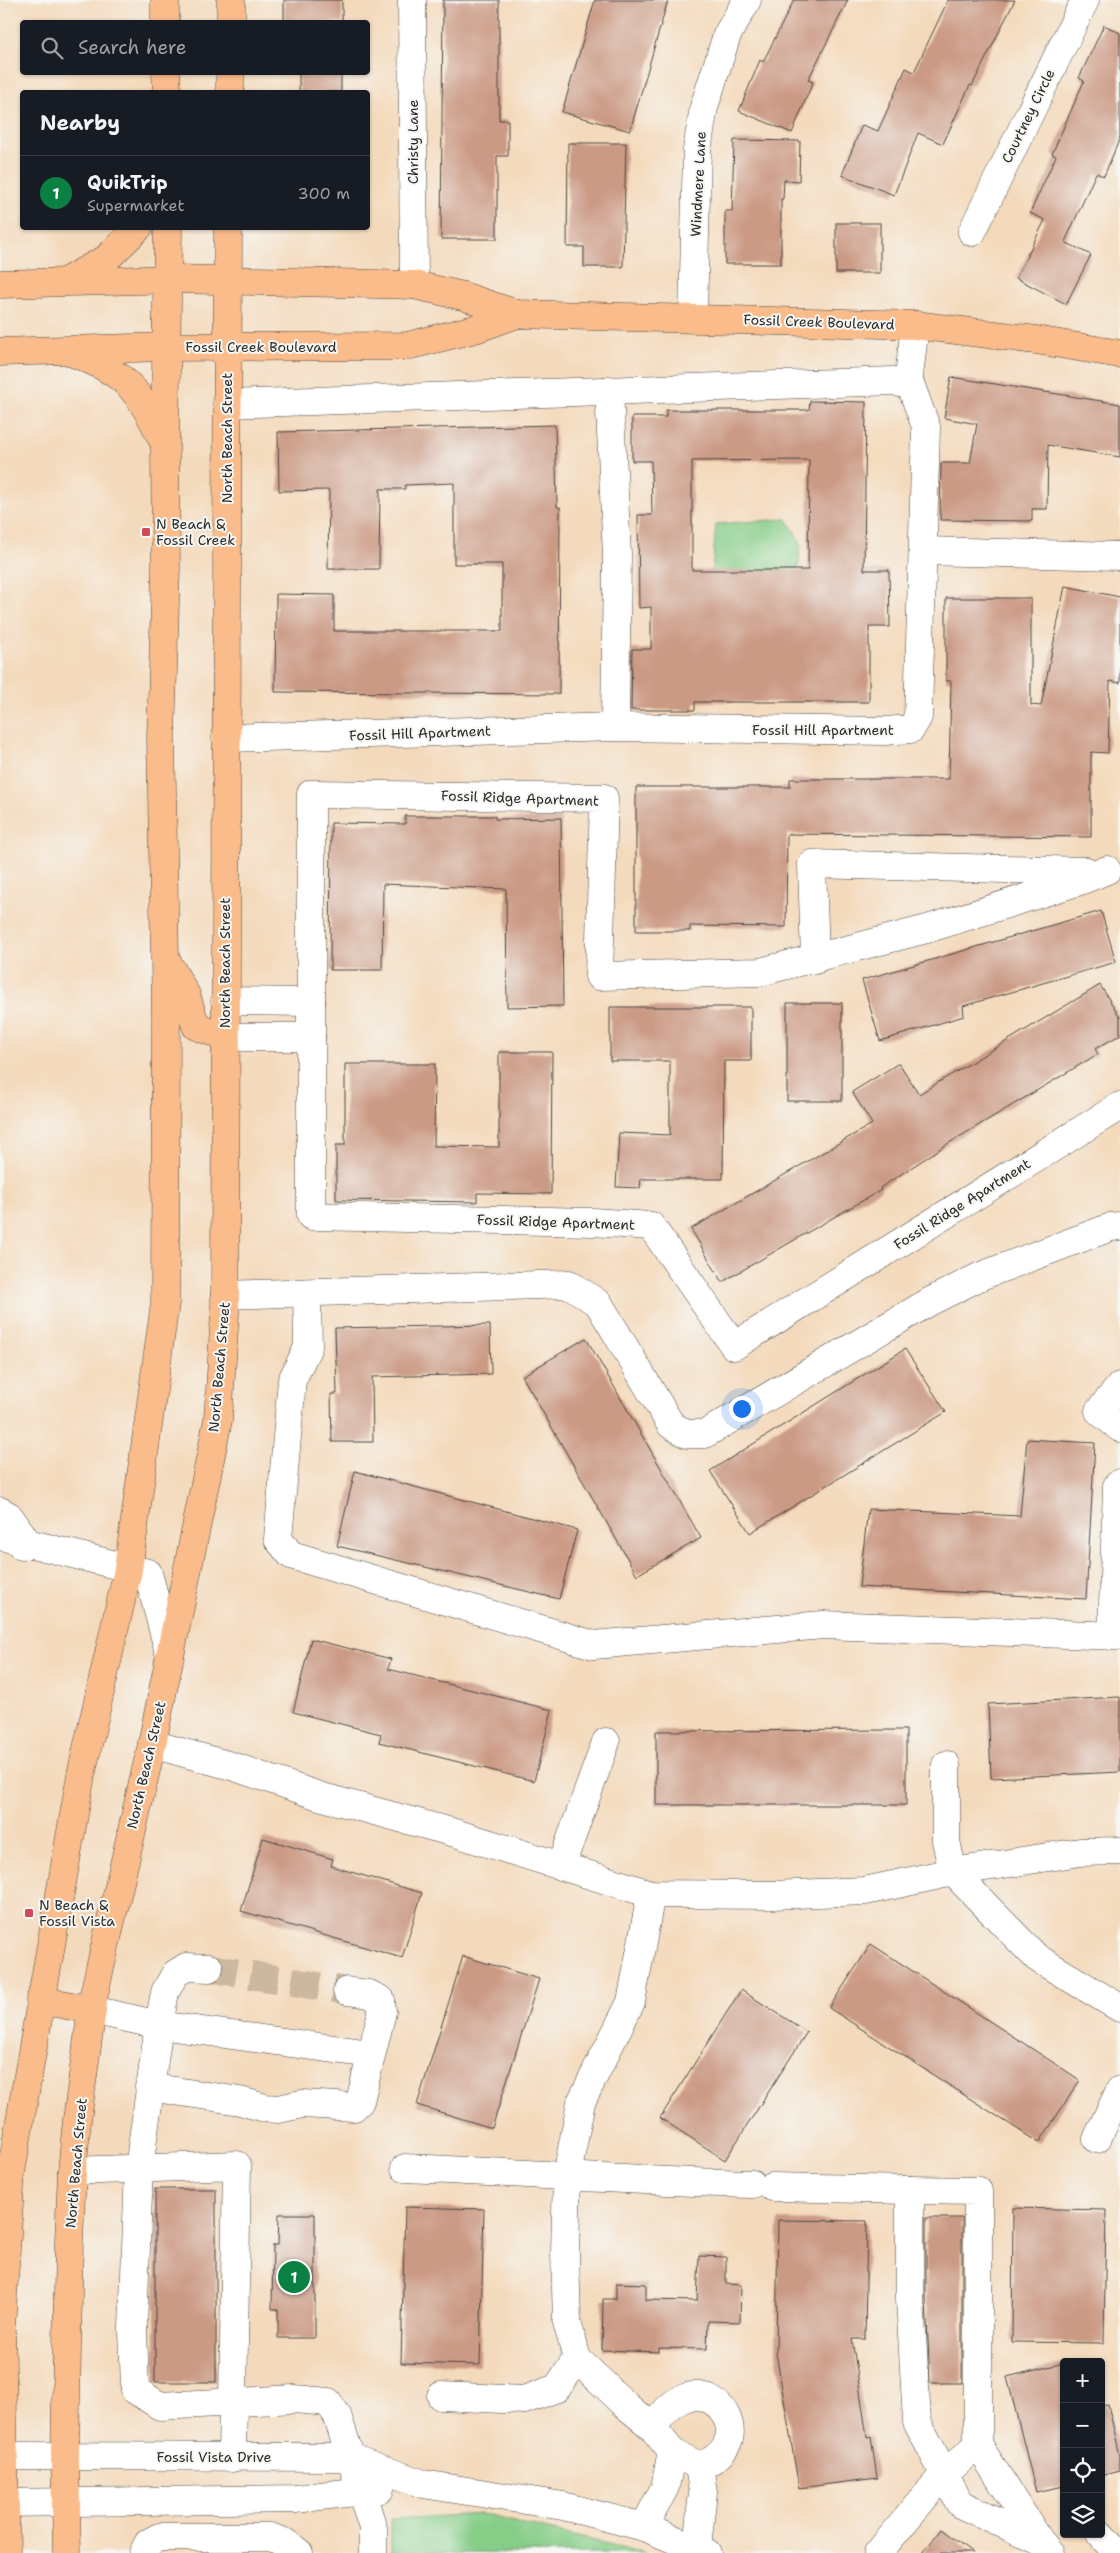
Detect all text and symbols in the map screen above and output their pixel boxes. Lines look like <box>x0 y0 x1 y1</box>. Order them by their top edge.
search box <box>20 20 370 75</box>
icon: search <box>38 34 66 62</box>
text: Search here <box>78 35 187 60</box>
street label: Courtney Circle <box>997 66 1059 166</box>
street label: Christy Lane <box>404 100 422 184</box>
text: Nearby <box>40 109 120 137</box>
street label: Windmere Lane <box>686 131 710 237</box>
text: QuikTrip <box>87 170 168 195</box>
text: 1 <box>52 183 60 204</box>
text: 300 m <box>298 183 350 204</box>
text: Supermarket <box>87 195 184 216</box>
street label: Fossil Creek Boulevard <box>743 310 895 334</box>
street label: Fossil Creek Boulevard <box>185 338 337 356</box>
street label: North Beach Street <box>218 373 236 503</box>
place label: N Beach & Fossil Creek <box>156 515 235 549</box>
marker: N Beach & Fossil Creek <box>140 526 152 538</box>
street label: Fossil Hill Apartment <box>752 721 894 739</box>
street label: Fossil Hill Apartment <box>349 722 491 744</box>
street label: Fossil Ridge Apartment <box>441 786 599 810</box>
street label: North Beach Street <box>216 898 234 1028</box>
street label: Fossil Ridge Apartment <box>890 1154 1034 1254</box>
street label: Fossil Ridge Apartment <box>477 1210 635 1234</box>
street label: North Beach Street <box>204 1301 234 1433</box>
your location <box>729 1396 755 1422</box>
street label: North Beach Street <box>123 1699 169 1831</box>
place label: N Beach & Fossil Vista <box>39 1896 115 1930</box>
marker: N Beach & Fossil Vista <box>23 1907 35 1919</box>
street label: North Beach Street <box>61 2097 91 2229</box>
pin: 1 <box>278 2258 310 2296</box>
map controls <box>1060 2358 1105 2538</box>
button: + <box>1060 2358 1105 2403</box>
button: − <box>1060 2403 1105 2448</box>
street label: Fossil Vista Drive <box>156 2448 272 2466</box>
button: locate <box>1060 2448 1105 2493</box>
button: layers <box>1060 2493 1105 2538</box>

